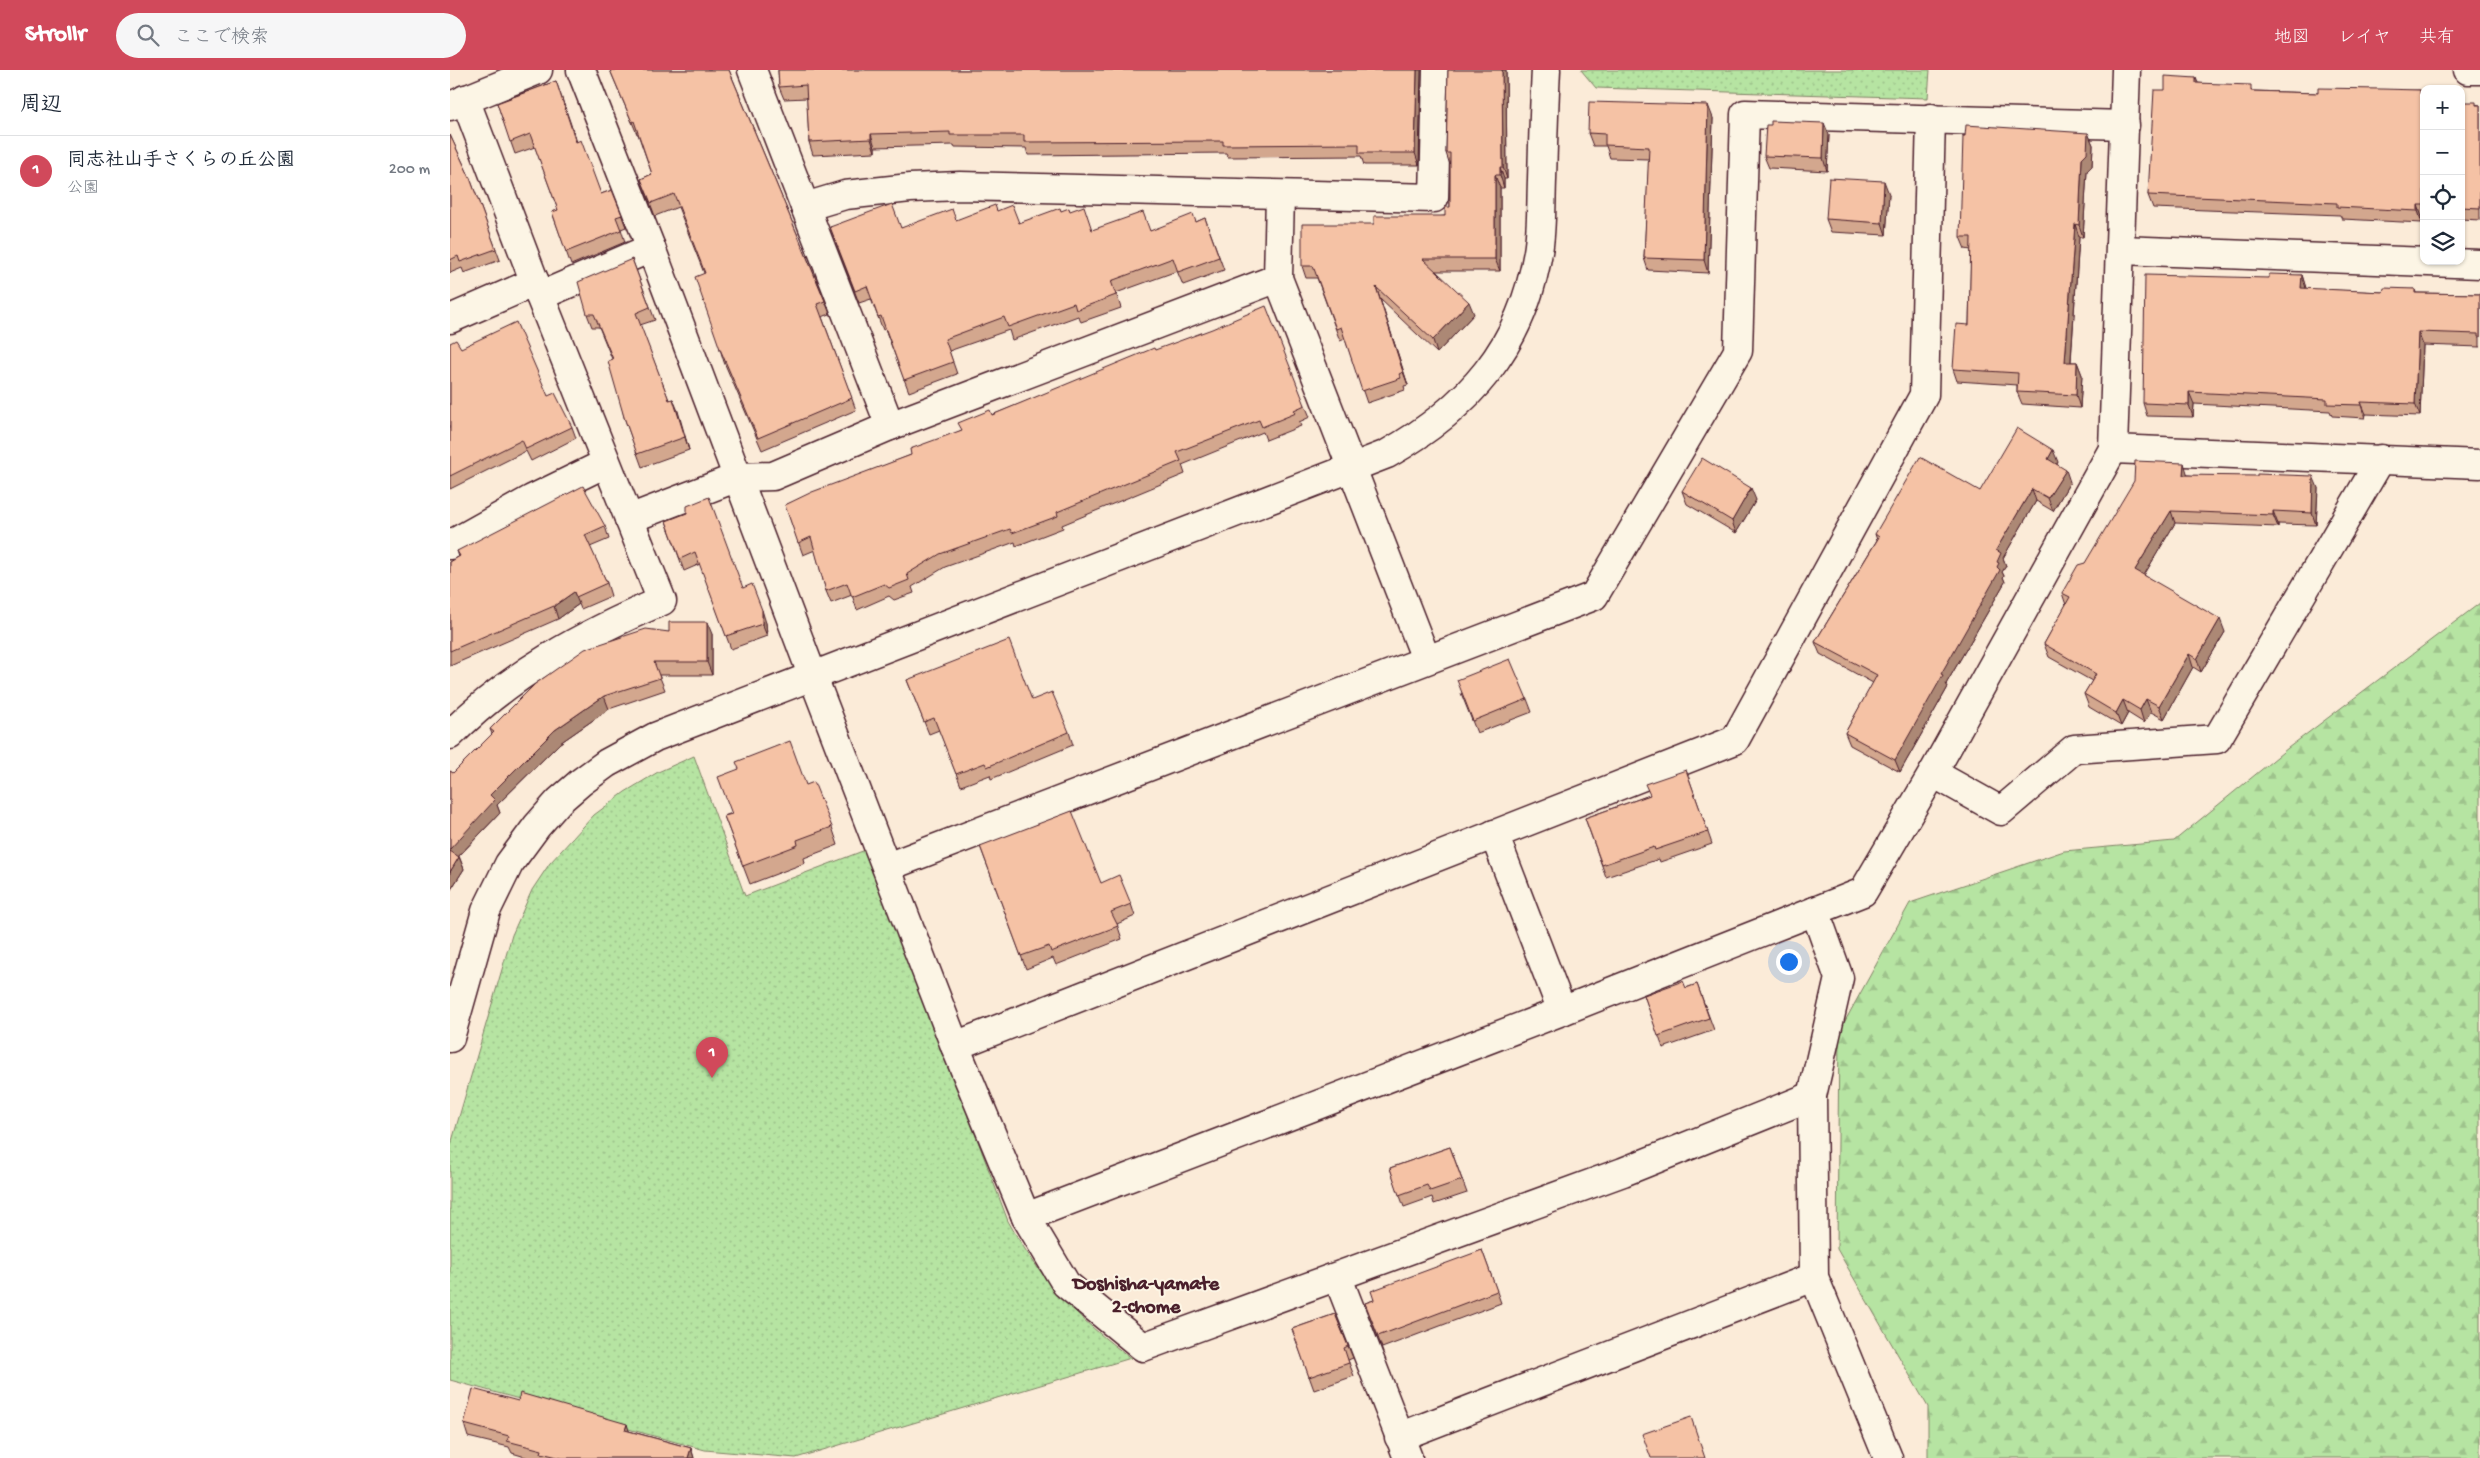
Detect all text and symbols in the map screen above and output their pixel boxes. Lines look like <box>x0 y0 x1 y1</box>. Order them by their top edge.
search box <box>116 13 466 58</box>
text: Strollr <box>25 21 86 50</box>
icon: search <box>134 21 162 49</box>
text: ここで検索 <box>174 27 269 50</box>
text: 地図 <box>2274 28 2310 49</box>
text: レイヤ <box>2338 28 2391 49</box>
text: 共有 <box>2419 28 2455 49</box>
map controls <box>2420 85 2465 265</box>
button: + <box>2420 85 2465 130</box>
text: 周辺 <box>20 94 62 119</box>
button: − <box>2420 130 2465 175</box>
text: 同志社山手さくらの丘公園 <box>67 150 295 173</box>
text: 1 <box>33 161 39 180</box>
text: 200 m <box>389 161 430 180</box>
button: locate <box>2420 175 2465 220</box>
text: 公園 <box>67 180 99 199</box>
button: layers <box>2420 220 2465 265</box>
your location <box>1776 949 1802 975</box>
pin: 1 <box>696 1037 728 1078</box>
district label: Doshisha-yamate 2-chome <box>1071 1274 1220 1320</box>

